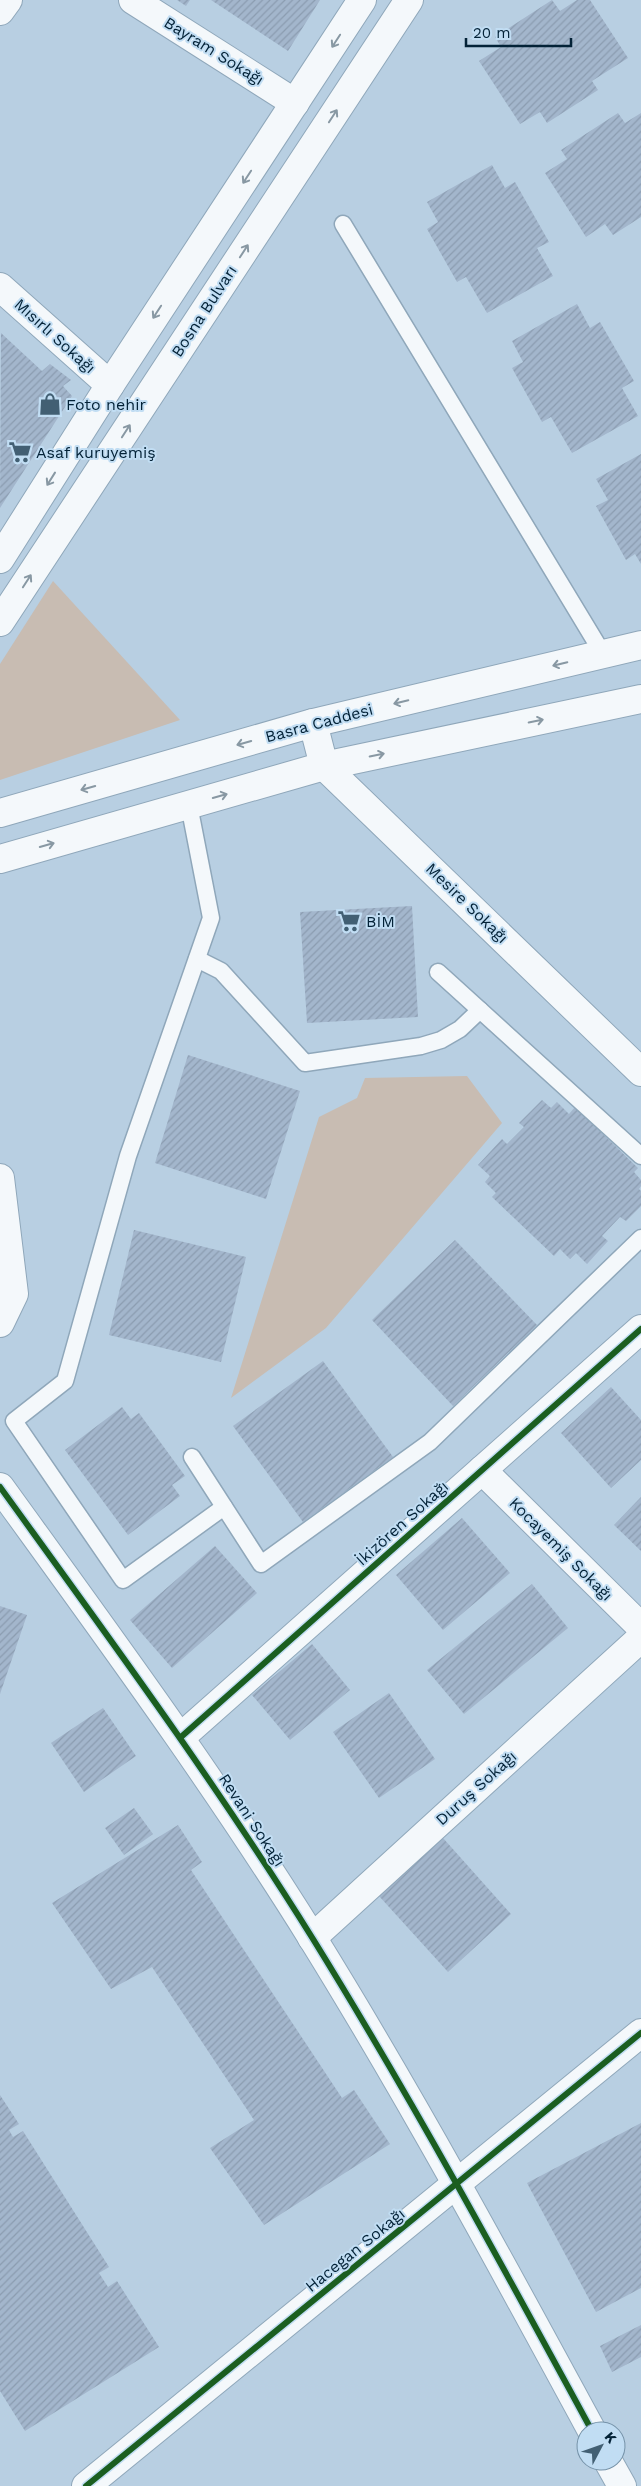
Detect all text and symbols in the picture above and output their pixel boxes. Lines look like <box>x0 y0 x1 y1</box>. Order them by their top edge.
street label: Bayram Sokağı <box>161 13 267 89</box>
scale bar <box>466 15 571 47</box>
text: 20 m <box>473 24 511 42</box>
one-way arrow <box>331 34 341 48</box>
one-way arrow <box>328 109 338 123</box>
one-way arrow <box>242 170 252 184</box>
one-way arrow <box>239 245 249 259</box>
street label: Bosna Bulvarı <box>167 262 241 360</box>
street label: Mısırlı Sokağı <box>11 295 99 377</box>
one-way arrow <box>152 305 162 319</box>
shop icon: Foto nehir <box>37 391 63 417</box>
place label: Foto nehir <box>66 395 146 414</box>
one-way arrow <box>120 424 131 438</box>
supermarket icon: Asaf kuruyemiş <box>7 439 33 465</box>
place label: Asaf kuruyemiş <box>36 443 156 462</box>
one-way arrow <box>45 471 55 485</box>
one-way arrow <box>22 575 32 589</box>
one-way arrow <box>552 660 568 669</box>
one-way arrow <box>394 698 410 707</box>
street label: Basra Caddesi <box>263 700 375 746</box>
one-way arrow <box>528 716 544 725</box>
one-way arrow <box>237 738 253 748</box>
one-way arrow <box>369 749 385 759</box>
one-way arrow <box>81 783 97 793</box>
one-way arrow <box>211 790 227 800</box>
one-way arrow <box>38 840 54 850</box>
street label: Mesire Sokağı <box>422 859 512 947</box>
supermarket icon: BİM <box>336 908 362 934</box>
place label: BİM <box>366 912 395 931</box>
street label: İkizören Sokağı <box>352 1477 452 1569</box>
street label: Kocayemiş Sokağı <box>505 1493 617 1605</box>
street label: Duruş Sokağı <box>432 1747 520 1829</box>
street label: Revani Sokağı <box>215 1770 289 1870</box>
street label: Hacegan Sokağı <box>301 2204 409 2296</box>
north arrow <box>576 2421 626 2471</box>
text: K <box>602 2429 620 2447</box>

